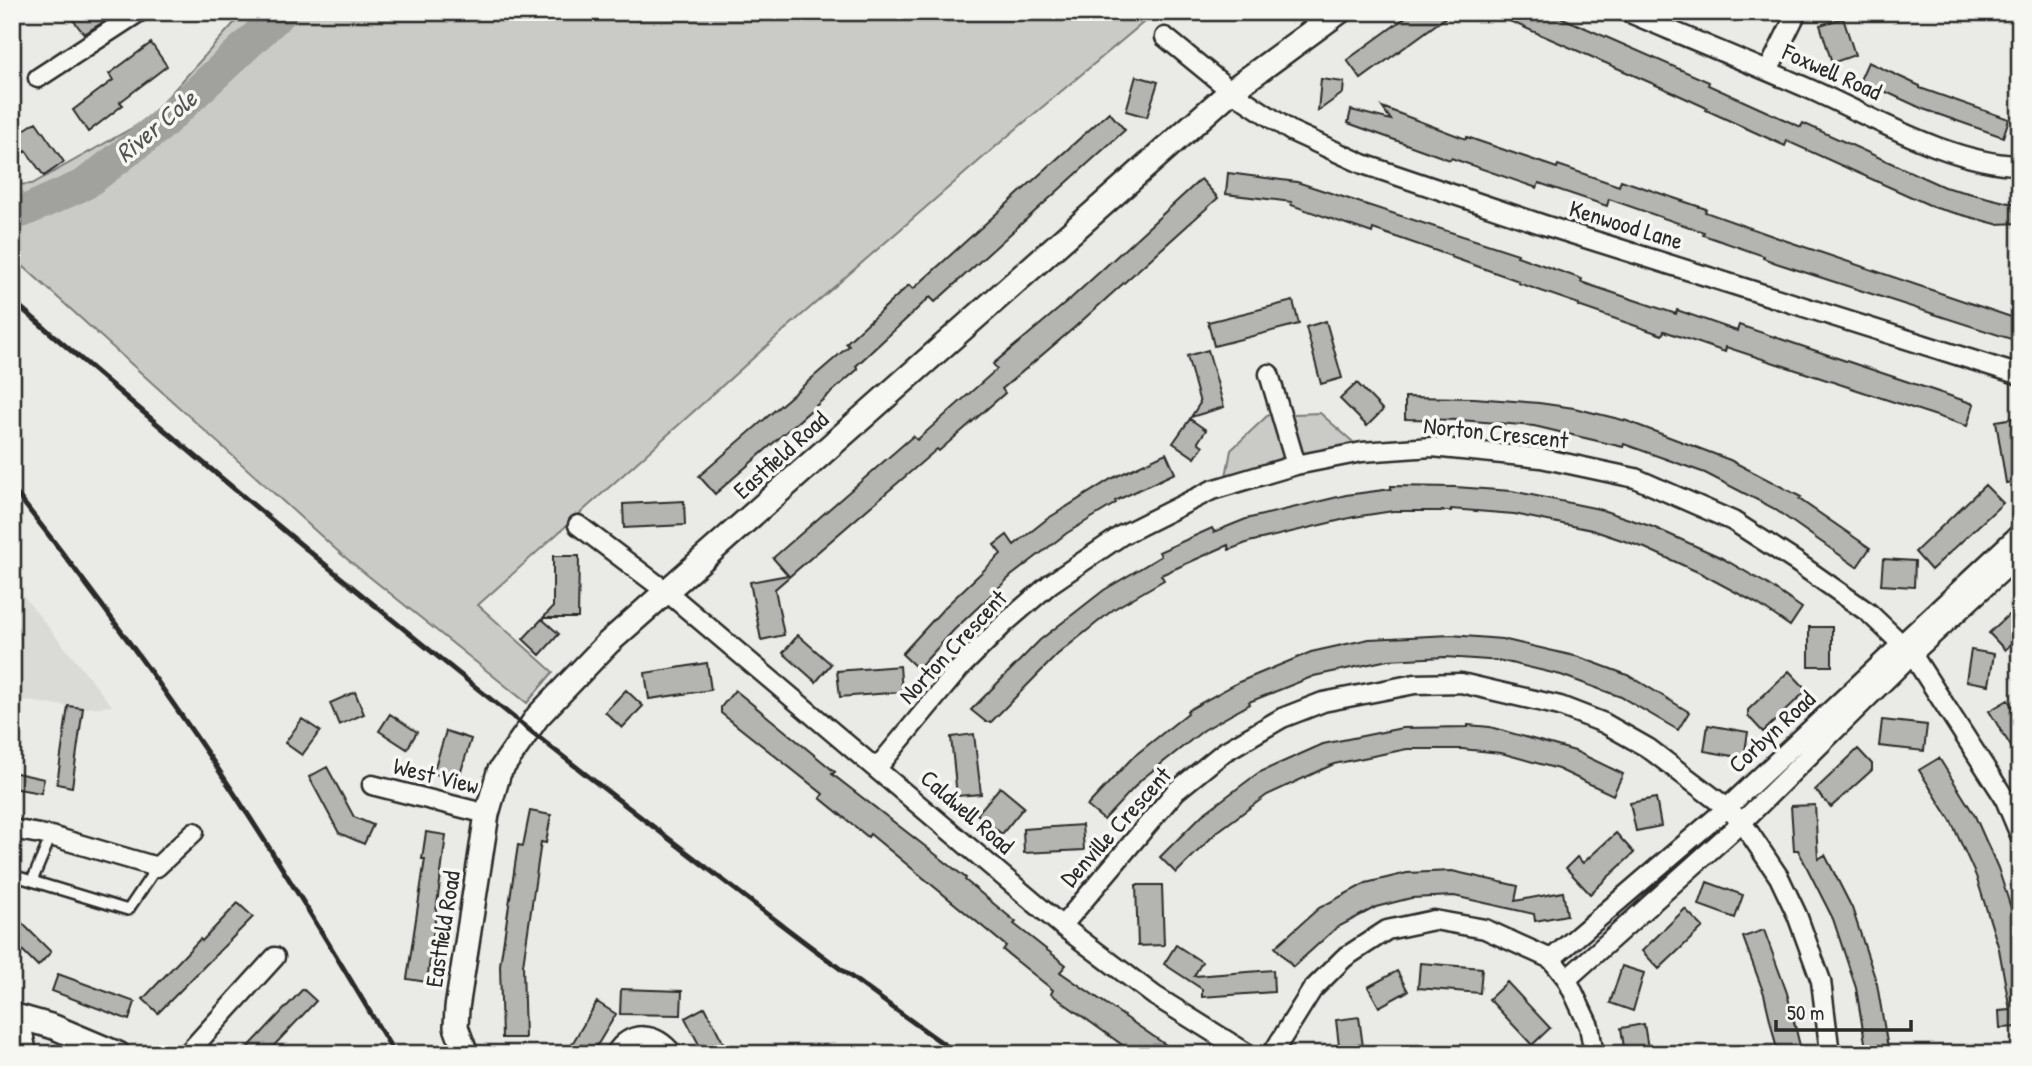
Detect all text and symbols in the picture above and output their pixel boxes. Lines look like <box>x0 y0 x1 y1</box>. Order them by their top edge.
street label: Foxwell Road <box>1777 35 1887 107</box>
water label: River Cole <box>108 80 205 170</box>
street label: Kenwood Lane <box>1566 192 1687 257</box>
street label: Eastfield Road <box>726 403 835 505</box>
street label: Norton Crescent <box>1422 409 1571 456</box>
street label: Norton Crescent <box>891 582 1014 710</box>
street label: Corbyn Road <box>1721 683 1822 780</box>
street label: West View <box>390 749 482 801</box>
street label: Denville Crescent <box>1053 759 1178 893</box>
street label: Caldwell Road <box>914 762 1021 861</box>
street label: Eastfield Road <box>417 868 467 989</box>
scale bar <box>1776 989 1911 1033</box>
text: 50 m <box>1787 998 1824 1027</box>

